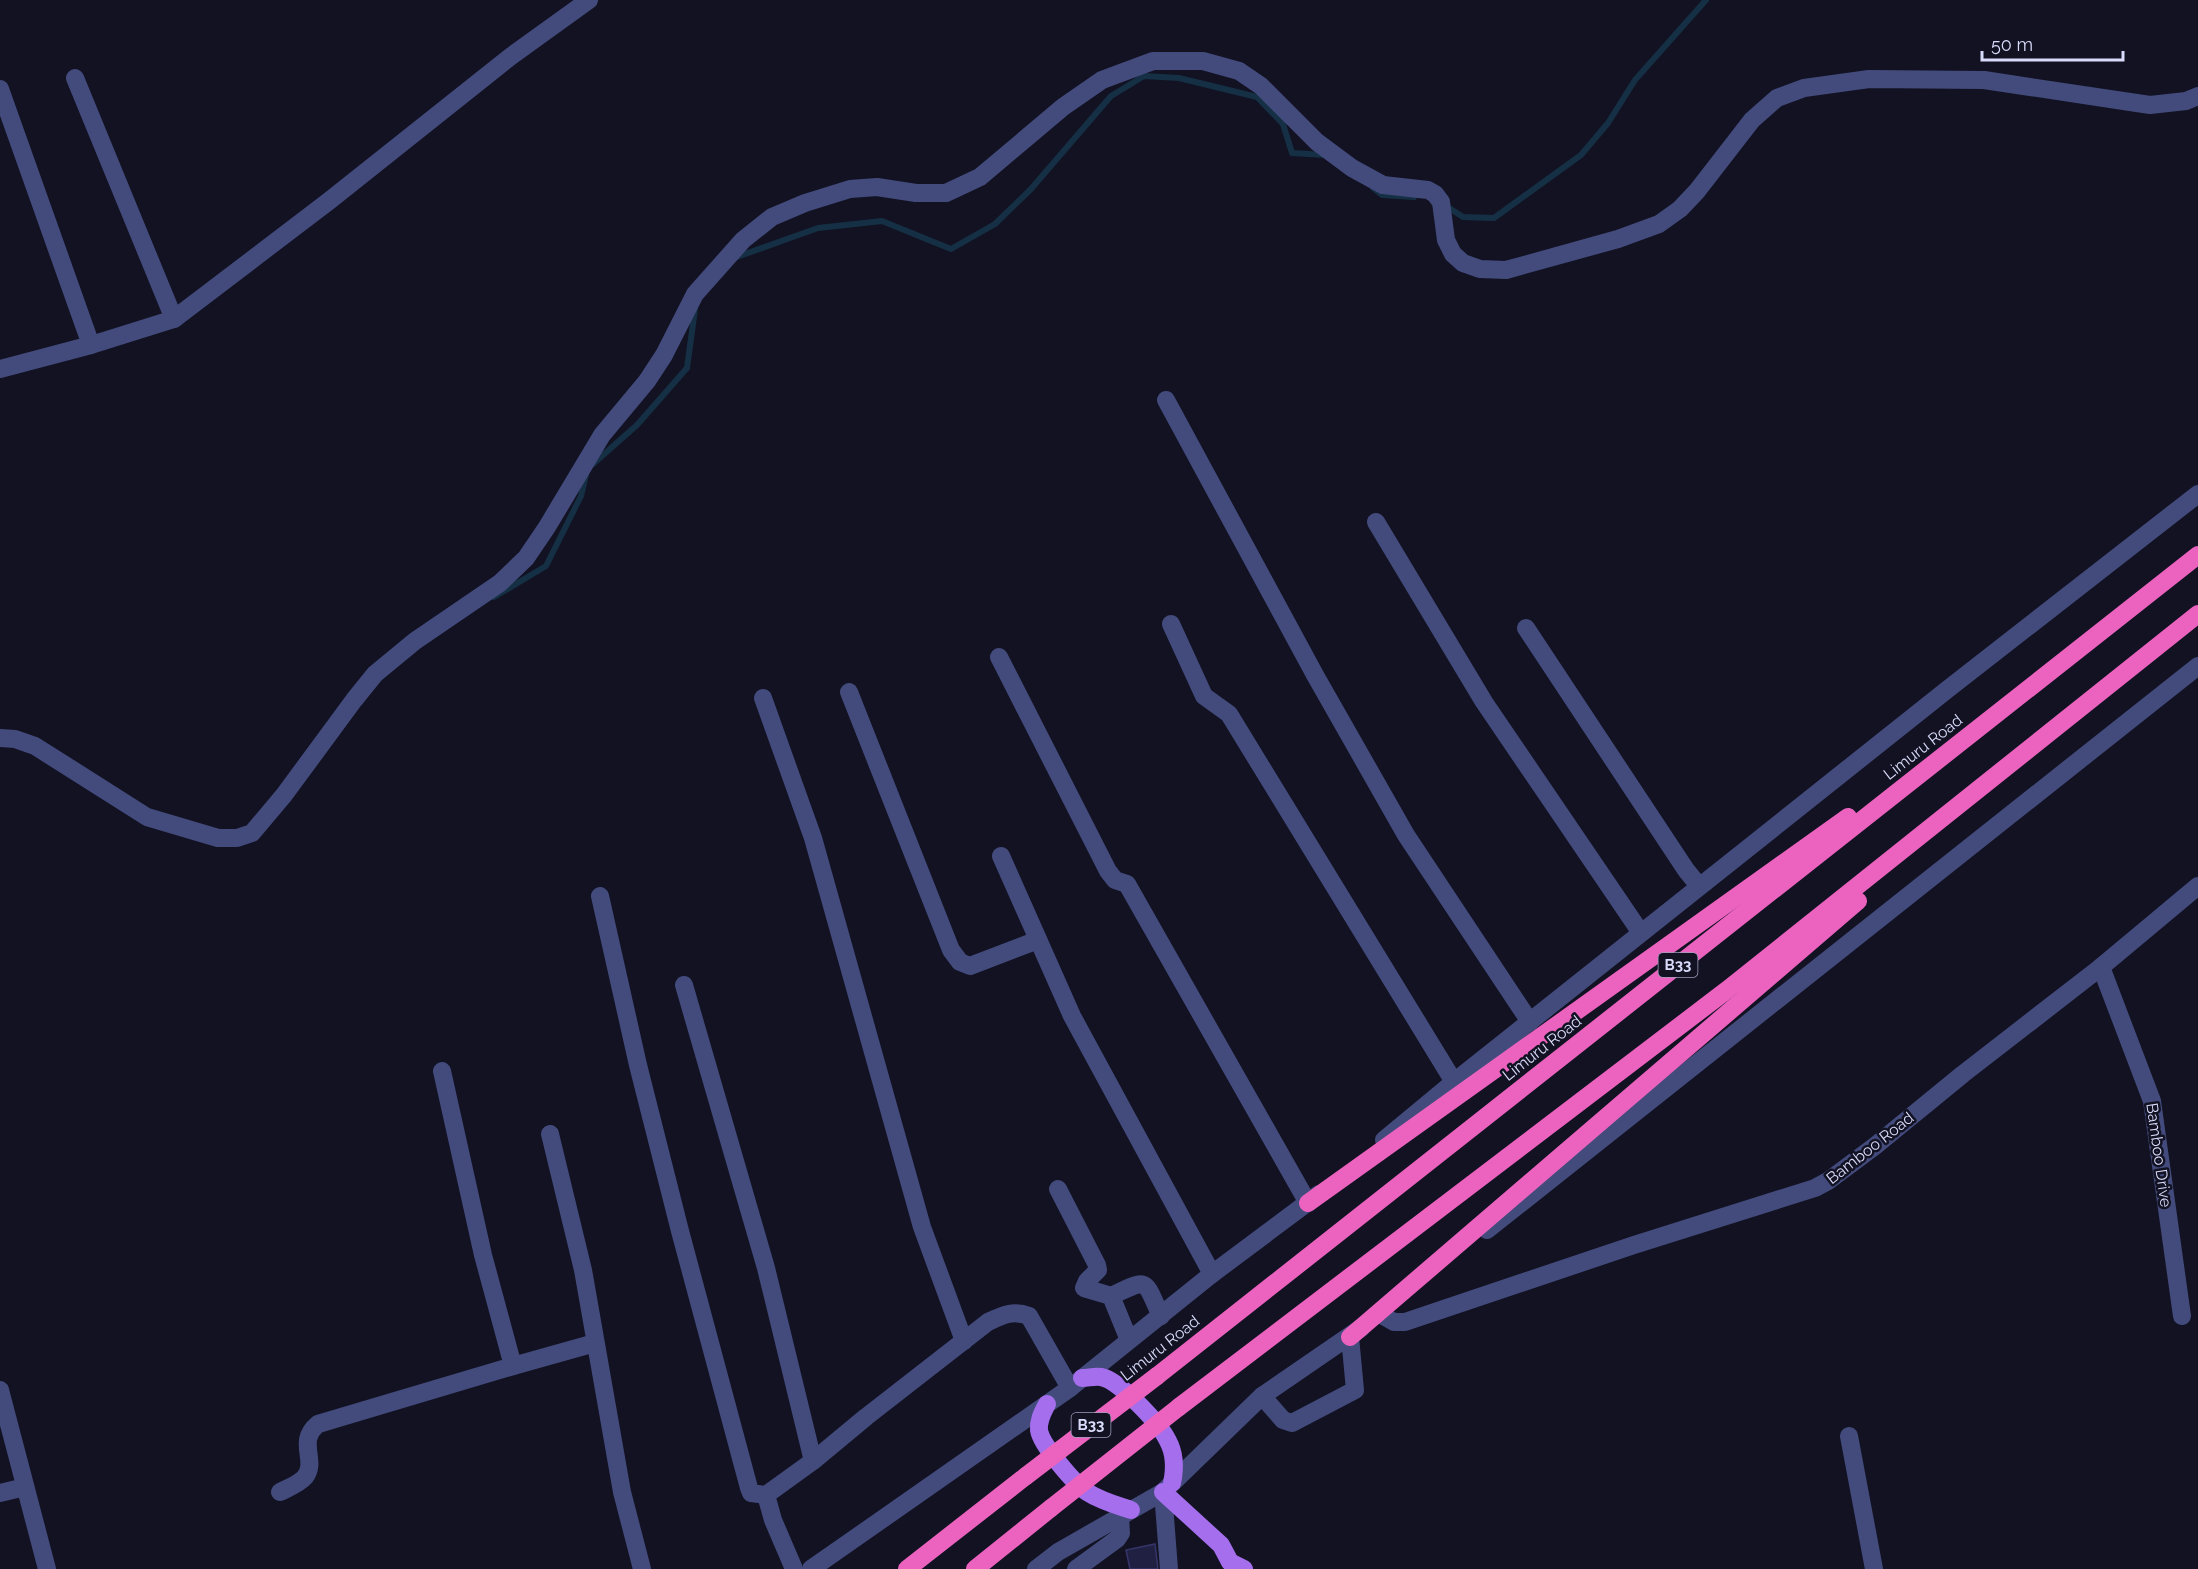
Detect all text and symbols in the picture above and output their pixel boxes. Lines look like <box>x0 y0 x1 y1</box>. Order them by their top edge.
scale bar <box>1982 24 2123 62</box>
text: 50 m <box>1991 34 2033 55</box>
street label: Limuru Road <box>1880 710 1966 784</box>
road number: B33 <box>1658 953 1698 977</box>
street label: Limuru Road <box>1499 1011 1585 1085</box>
street label: Bamboo Drive <box>2142 1102 2176 1208</box>
street label: Bamboo Road <box>1823 1108 1917 1188</box>
street label: Limuru Road <box>1117 1311 1203 1385</box>
road number: B33 <box>1072 1413 1110 1437</box>

